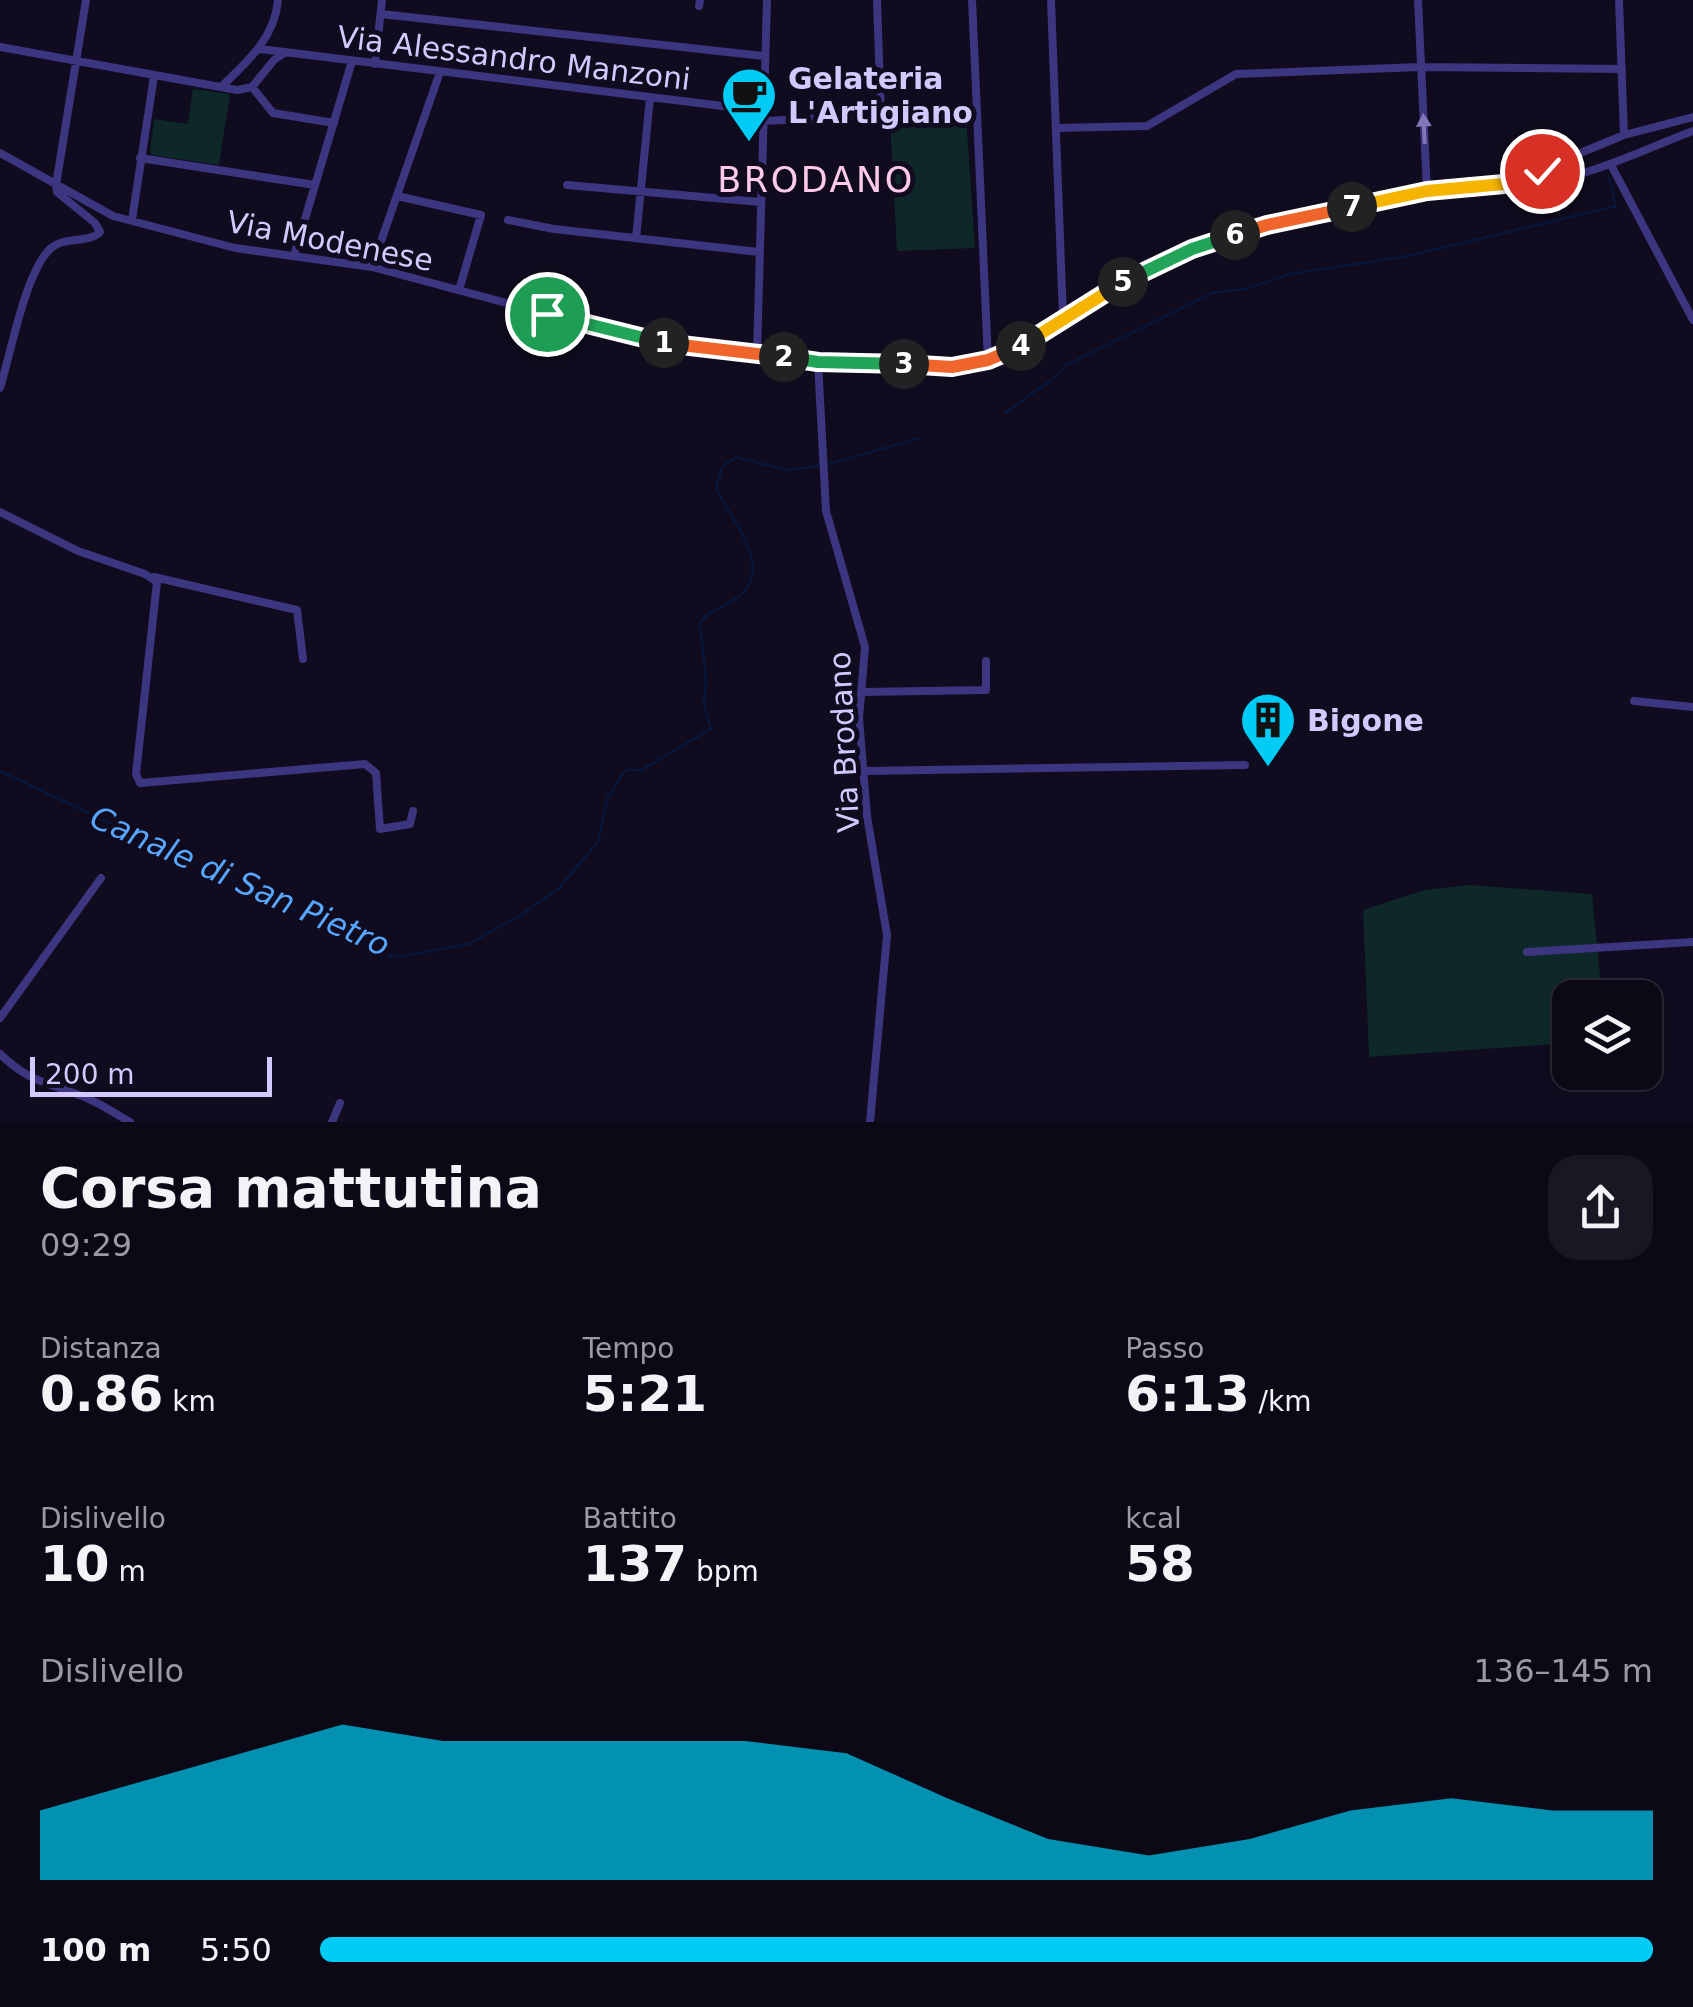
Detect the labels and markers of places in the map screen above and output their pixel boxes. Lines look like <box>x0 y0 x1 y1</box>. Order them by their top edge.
place label: Gelateria L'Artigiano <box>788 61 973 130</box>
cafe icon: Gelateria L'Artigiano <box>719 65 779 144</box>
pin <box>1500 129 1585 214</box>
pin: 7 <box>1327 182 1377 232</box>
pin: 6 <box>1210 210 1260 260</box>
pin: 5 <box>1098 257 1148 307</box>
pin <box>505 272 590 357</box>
pin: 1 <box>639 318 689 368</box>
pin: 4 <box>996 321 1046 371</box>
pin: 2 <box>759 332 809 382</box>
pin: 3 <box>879 339 929 389</box>
building icon: Bigone <box>1238 690 1298 769</box>
place label: Bigone <box>1307 703 1424 738</box>

